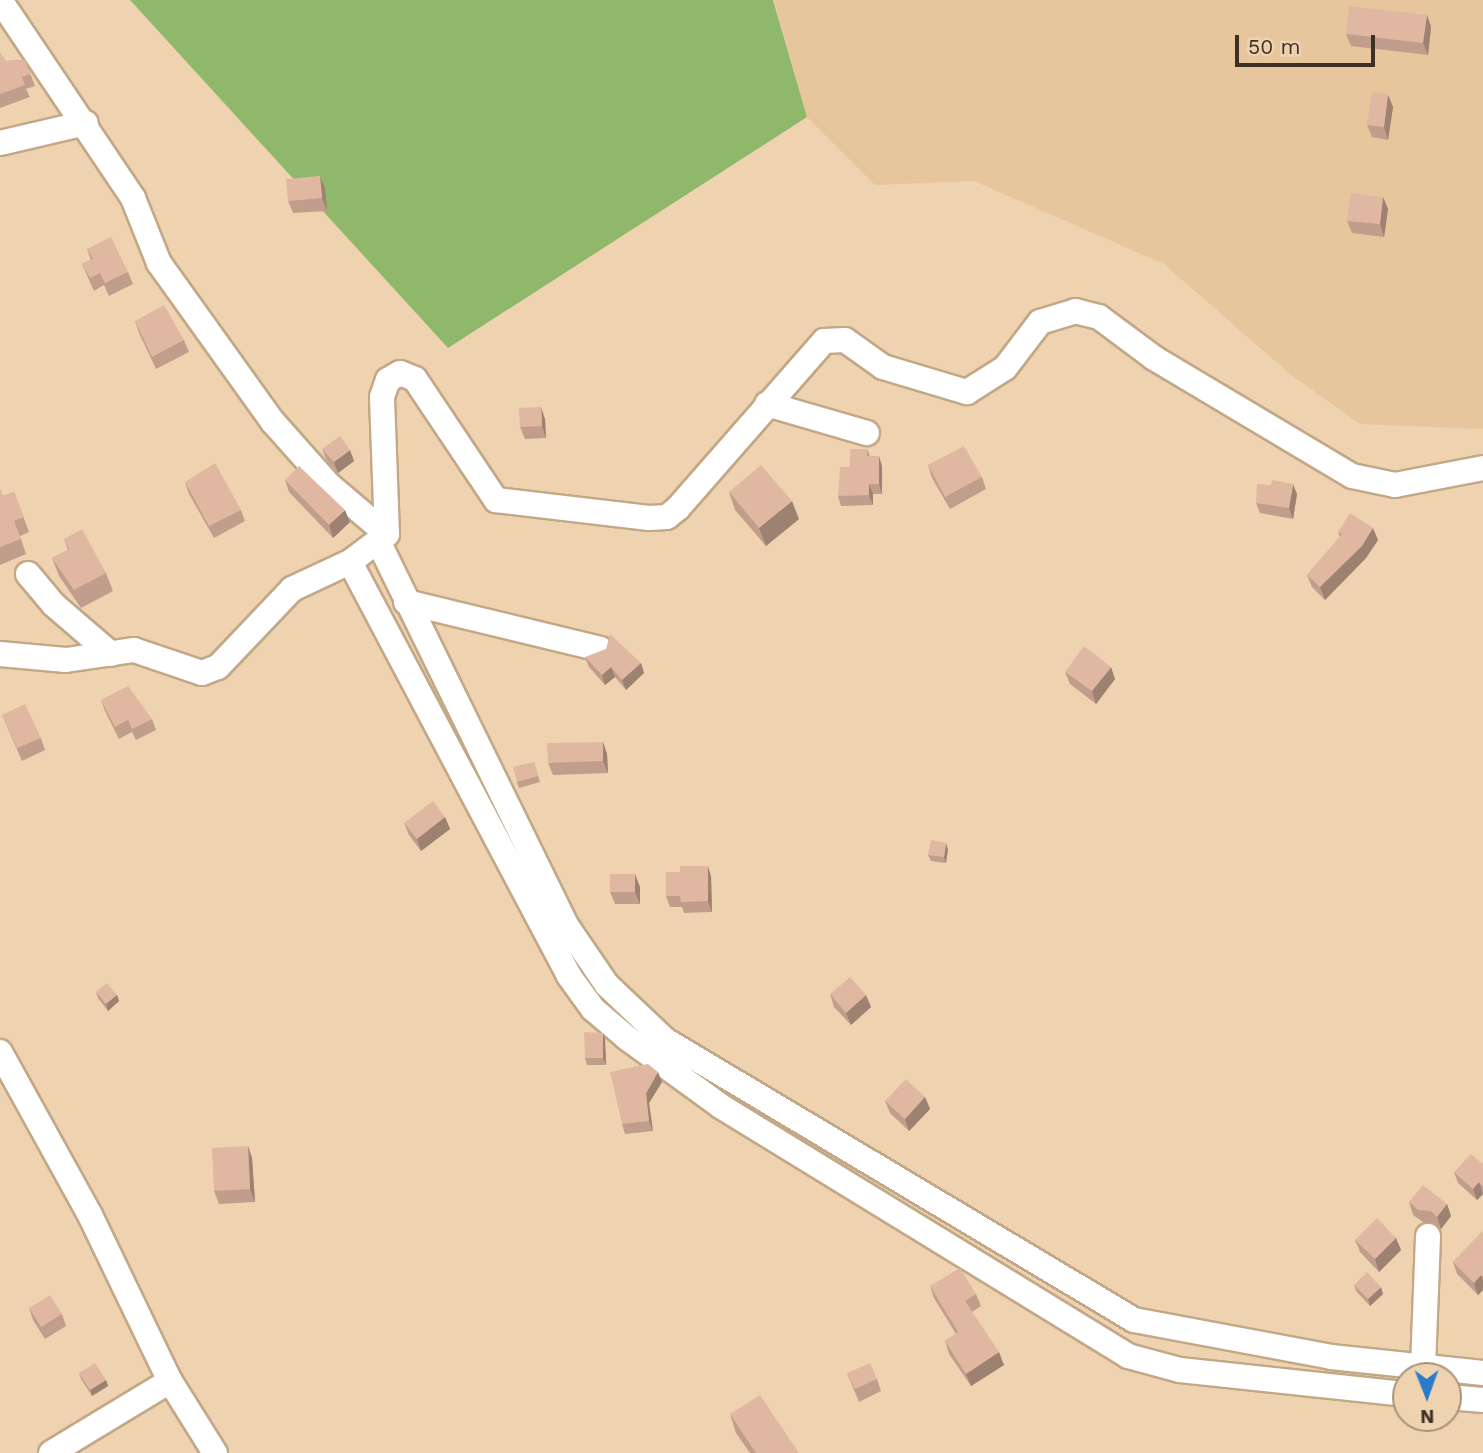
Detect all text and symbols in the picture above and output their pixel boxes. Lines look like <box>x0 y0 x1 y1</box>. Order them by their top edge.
scale bar <box>1238 21 1378 65</box>
text: 50 m <box>1248 34 1300 59</box>
north arrow <box>1392 1362 1462 1432</box>
text: N <box>1420 1405 1435 1428</box>

